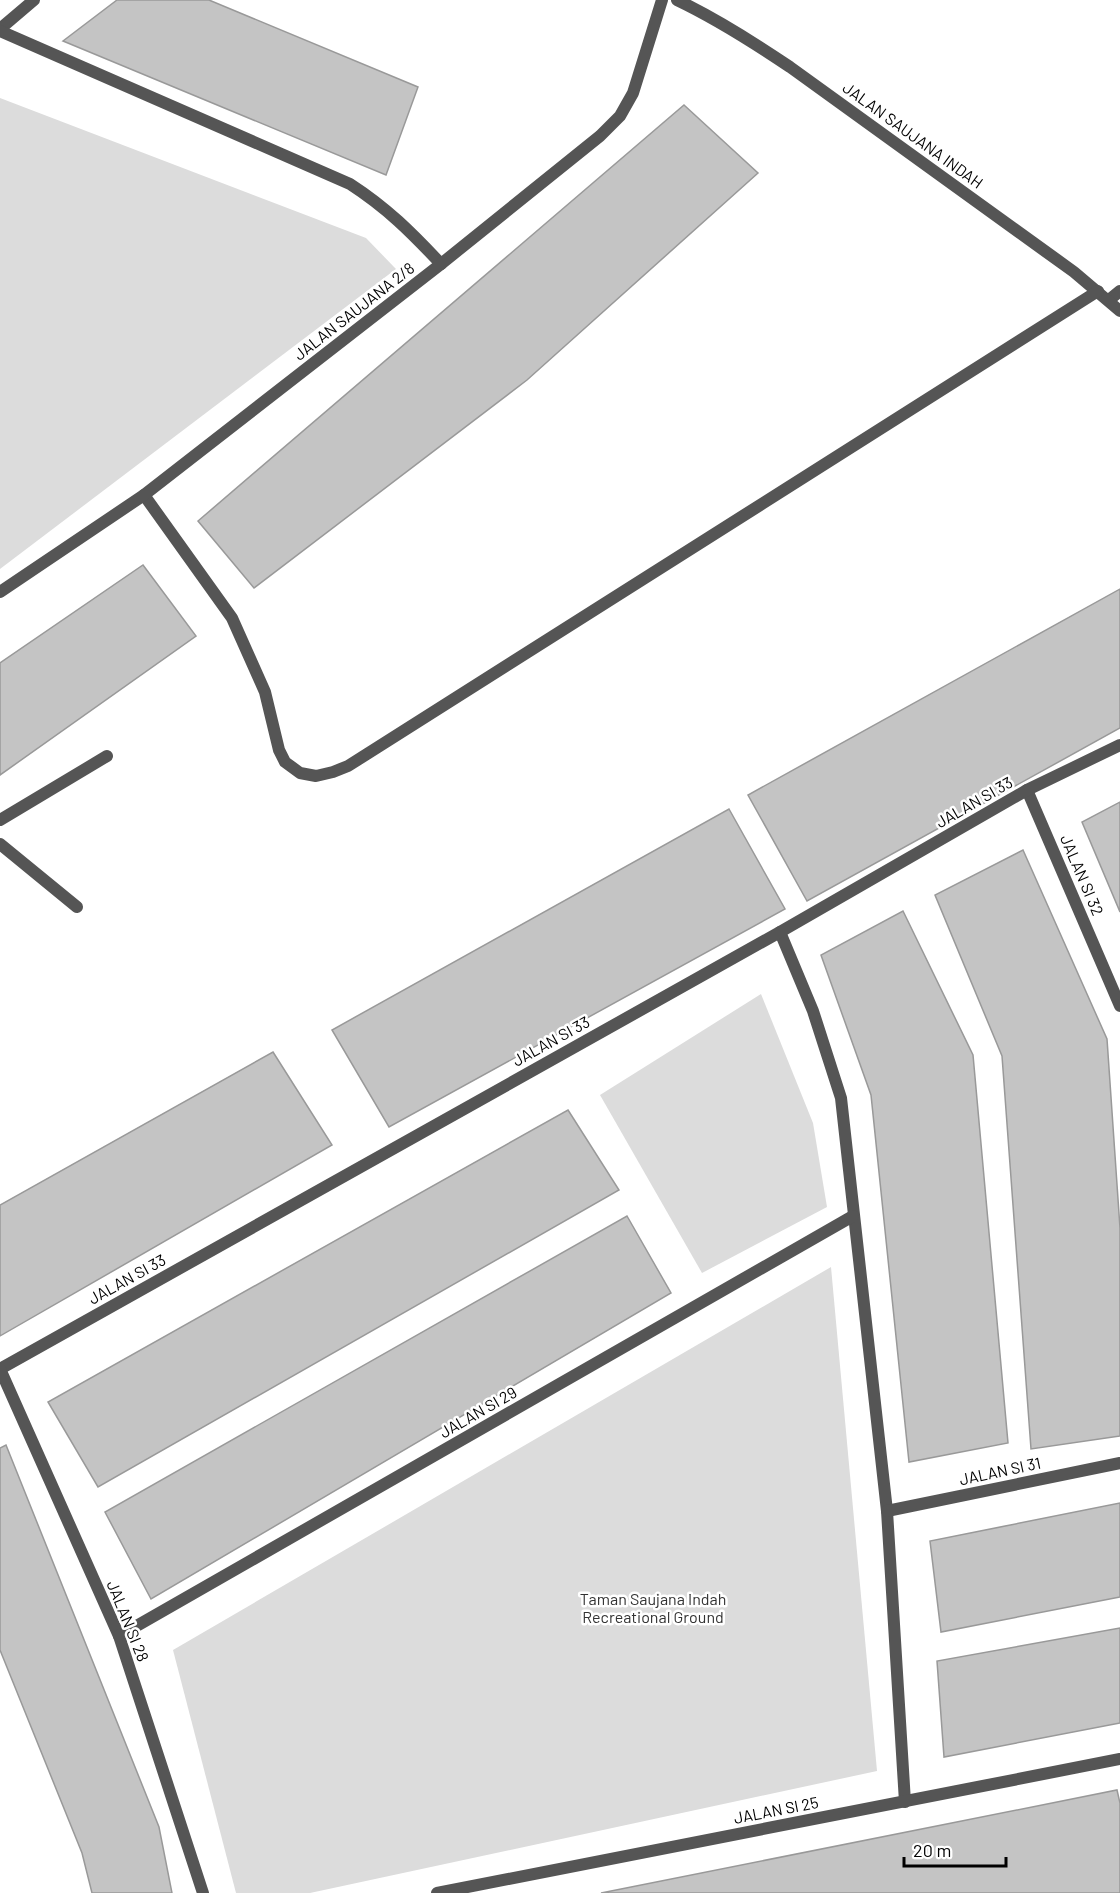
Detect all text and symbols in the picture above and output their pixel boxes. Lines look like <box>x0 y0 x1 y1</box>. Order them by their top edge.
street label: JALAN SAUJANA INDAH <box>840 77 987 192</box>
street label: JALAN SAUJANA 2/8 <box>290 258 418 363</box>
street label: JALAN SI 33 <box>932 772 1016 831</box>
street label: JALAN SI 32 <box>1057 832 1108 918</box>
street label: JALAN SI 33 <box>509 1012 593 1070</box>
street label: JALAN SI 33 <box>85 1250 169 1308</box>
street label: JALAN SI 29 <box>436 1382 520 1441</box>
street label: JALAN SI 31 <box>957 1453 1042 1488</box>
street label: JALAN SI 28 <box>104 1577 153 1664</box>
park label: Taman Saujana Indah Recreational Ground <box>580 1589 726 1626</box>
street label: JALAN SI 25 <box>732 1792 820 1827</box>
scale bar <box>904 1830 1006 1868</box>
text: 20 m <box>913 1839 951 1861</box>

